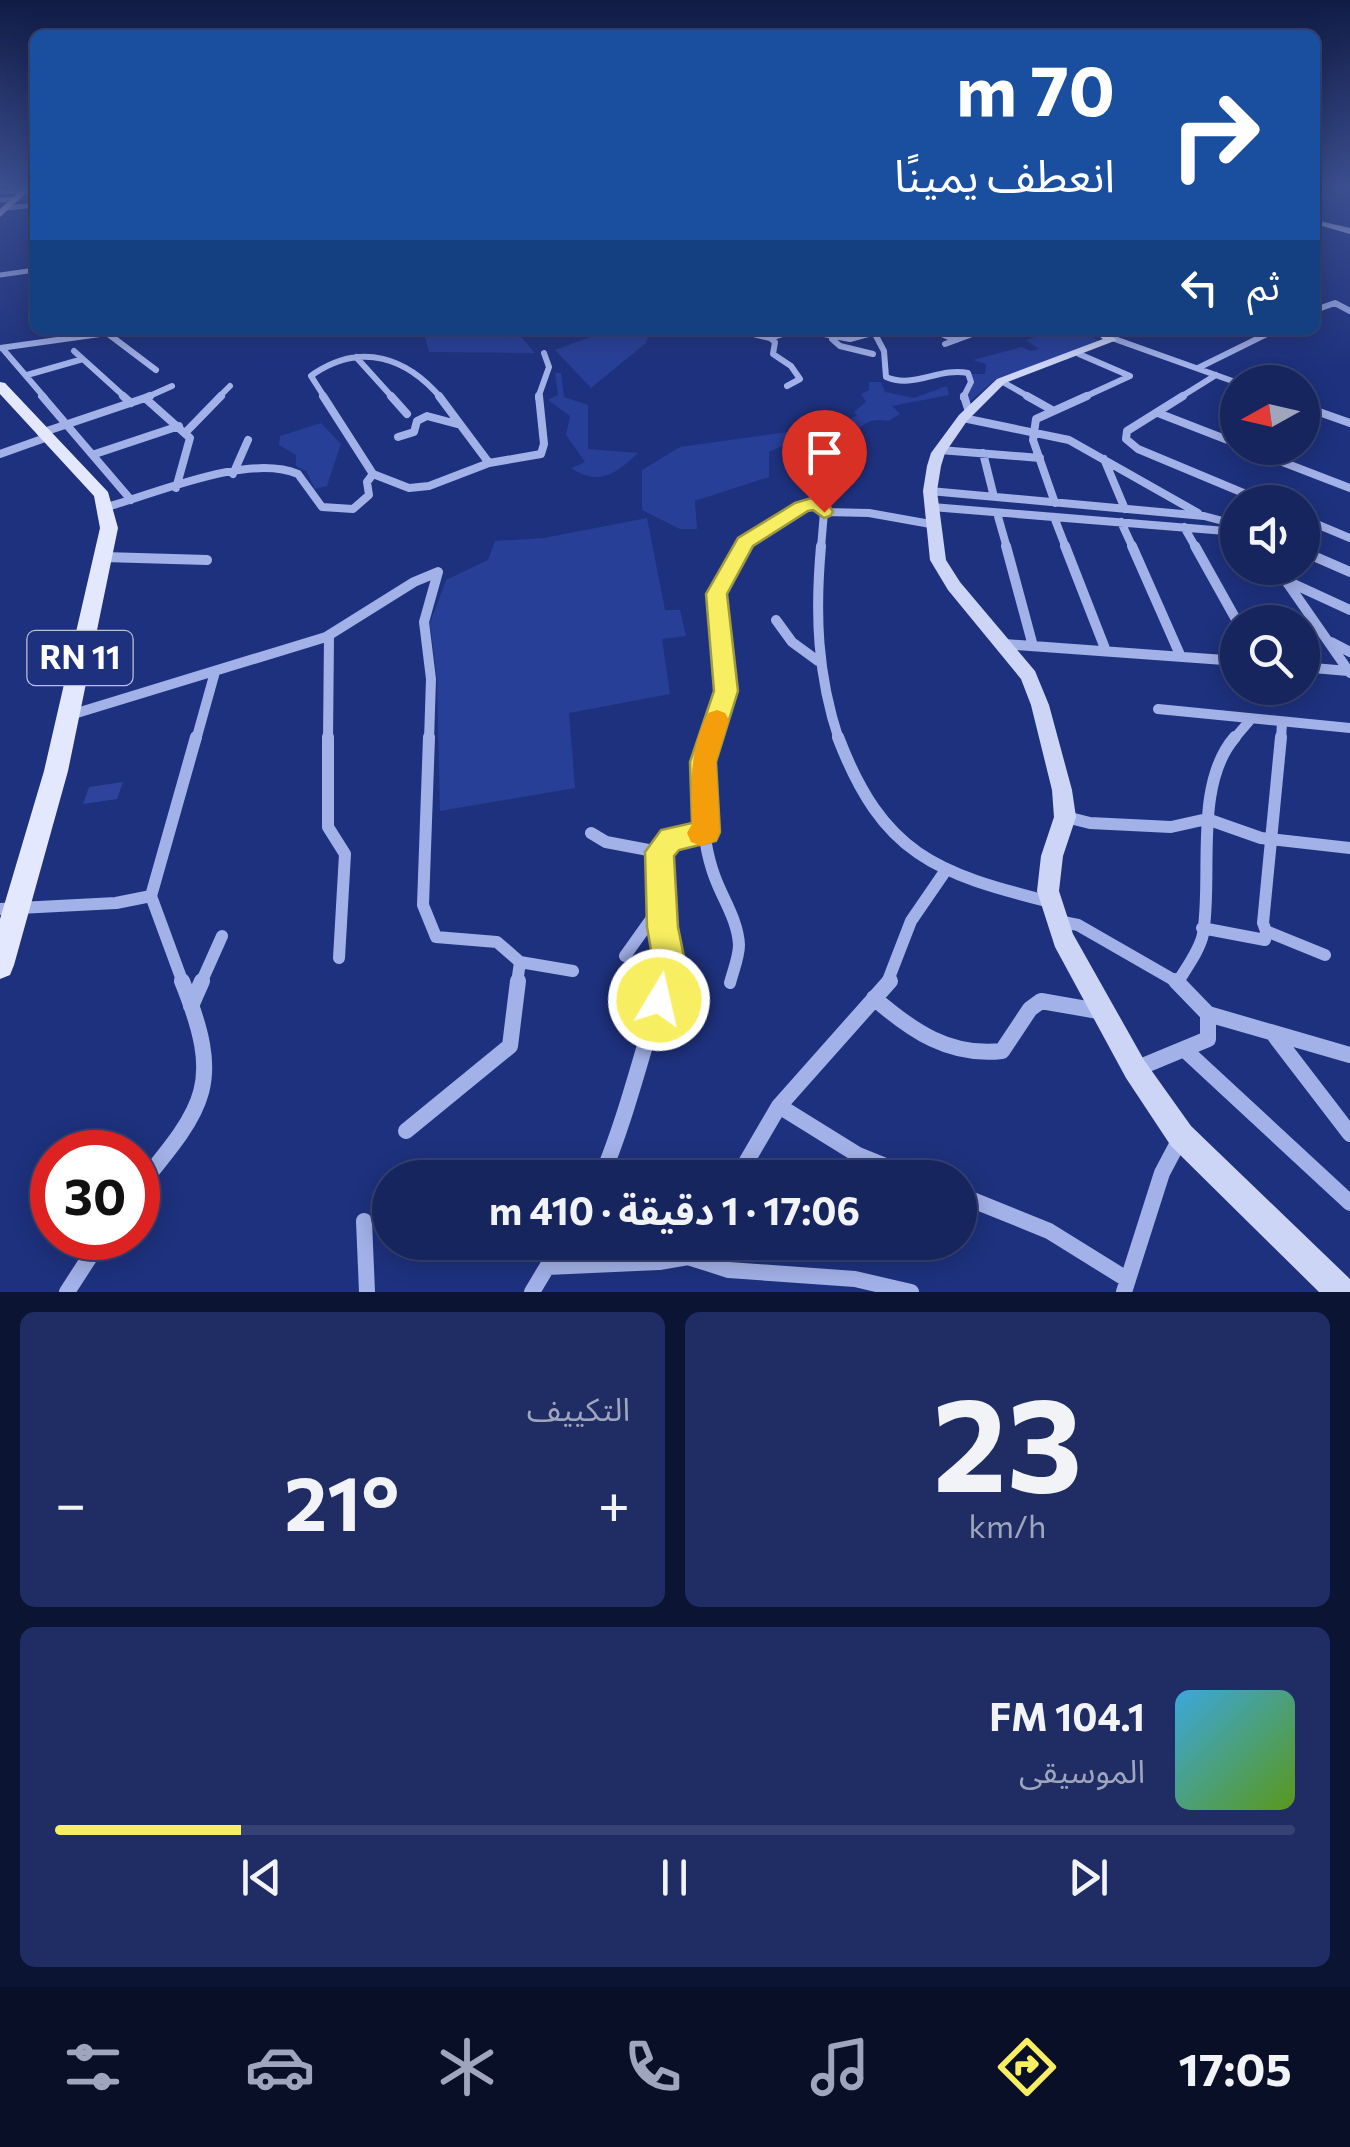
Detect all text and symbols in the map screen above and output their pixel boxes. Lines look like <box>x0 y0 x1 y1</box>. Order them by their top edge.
text: 70 m <box>956 45 1115 130</box>
icon: right <box>1150 70 1280 200</box>
text: انعطف يمينًا <box>894 146 1115 201</box>
icon: left <box>1172 260 1227 315</box>
text: ثم <box>1247 261 1280 308</box>
north arrow <box>1220 365 1320 465</box>
map controls <box>1220 365 1320 705</box>
pin <box>782 410 867 513</box>
icon: arrive <box>797 425 852 480</box>
button: sound <box>1220 485 1320 585</box>
button: search <box>1220 605 1320 705</box>
road number: RN 11 <box>28 631 132 685</box>
position arrow <box>607 948 711 1052</box>
speed limit sign: 30 <box>30 1130 160 1260</box>
text: 17:06 · 1 دقيقة · 410 m <box>489 1186 860 1233</box>
text: 23 <box>933 1360 1082 1519</box>
text: التكييف <box>527 1388 630 1428</box>
text: 21° <box>285 1455 399 1546</box>
text: − <box>55 1468 86 1535</box>
text: + <box>598 1468 630 1535</box>
text: km/h <box>969 1505 1046 1545</box>
text: 104.1 FM <box>989 1692 1145 1739</box>
text: الموسيقى <box>1019 1750 1145 1790</box>
icon: previous <box>234 1850 289 1905</box>
icon: pause <box>647 1850 702 1905</box>
icon: next <box>1061 1850 1116 1905</box>
icon: filters <box>58 2032 128 2102</box>
icon: car <box>245 2032 315 2102</box>
icon: climate <box>432 2032 502 2102</box>
icon: phone <box>618 2032 688 2102</box>
icon: music <box>805 2032 875 2102</box>
icon: directions <box>992 2032 1062 2102</box>
text: 17:05 <box>1179 2040 1292 2095</box>

